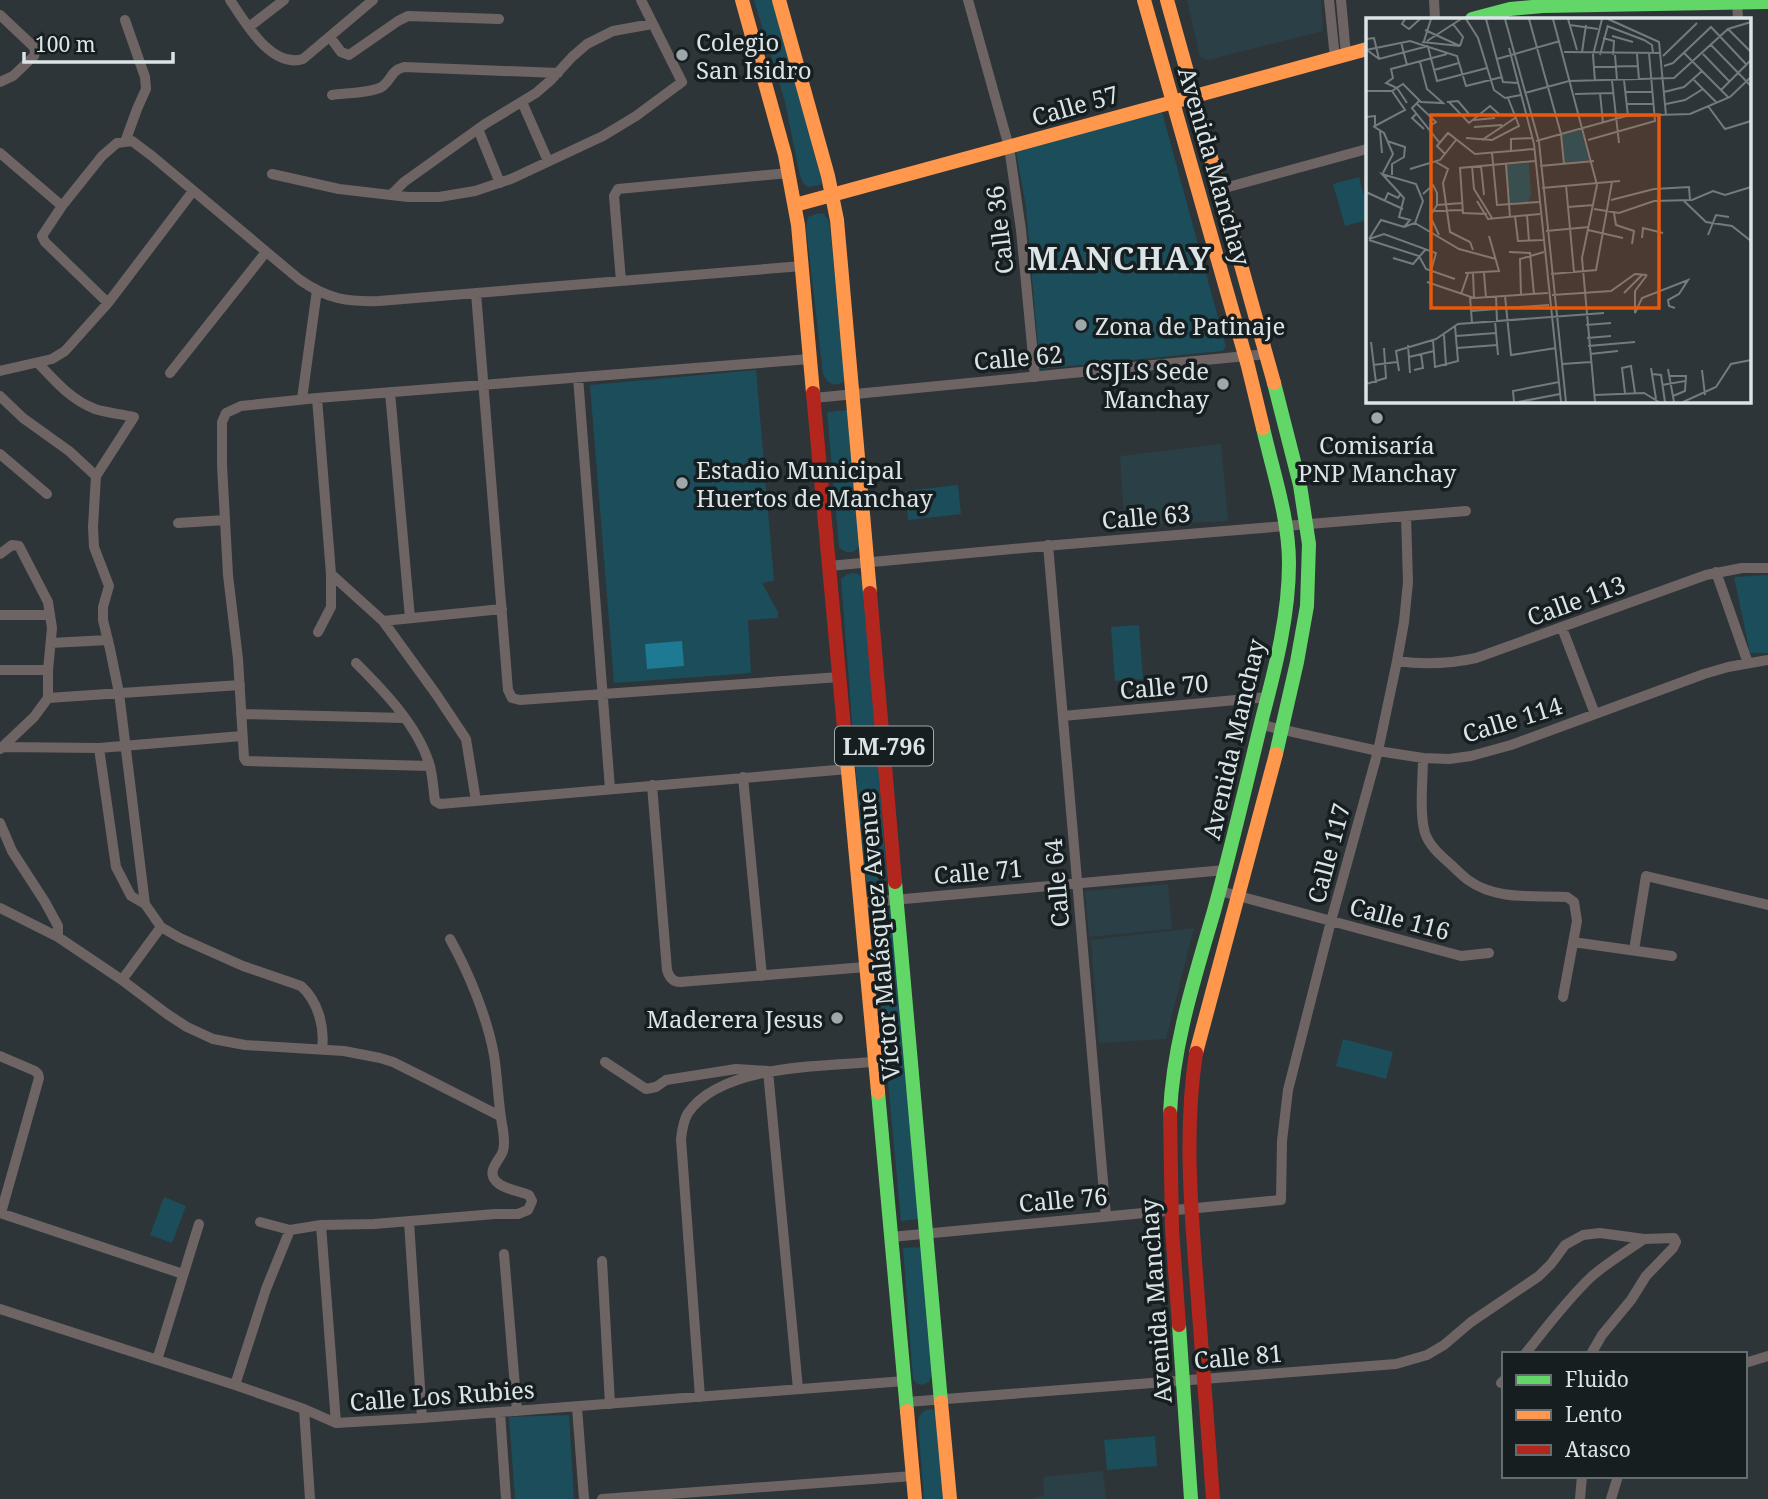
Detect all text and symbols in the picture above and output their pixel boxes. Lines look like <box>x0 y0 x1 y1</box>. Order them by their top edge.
inset map <box>1366 18 1750 402</box>
scale bar <box>24 21 173 65</box>
place label: Colegio San Isidro <box>696 25 812 86</box>
text: 100 m <box>35 30 96 58</box>
marker: Colegio San Isidro <box>674 47 690 63</box>
street label: Avenida Manchay <box>1171 63 1259 269</box>
street label: Calle 57 <box>1028 77 1122 133</box>
street label: Calle 36 <box>977 184 1021 276</box>
district label: MANCHAY <box>1027 236 1213 279</box>
place label: Zona de Patinaje <box>1095 309 1285 342</box>
marker: Zona de Patinaje <box>1073 317 1089 333</box>
street label: Calle 62 <box>972 337 1064 377</box>
place label: CSJLS Sede Manchay <box>1085 354 1209 415</box>
marker: CSJLS Sede Manchay <box>1215 376 1231 392</box>
marker: Comisaría PNP Manchay <box>1369 410 1385 426</box>
place label: Comisaría PNP Manchay <box>1298 428 1457 489</box>
place label: Estadio Municipal Huertos de Manchay <box>696 453 933 514</box>
marker: Estadio Municipal Huertos de Manchay <box>674 475 690 491</box>
street label: Calle 63 <box>1100 496 1192 536</box>
street label: Calle 113 <box>1522 567 1630 633</box>
street label: Avenida Manchay <box>1194 635 1272 843</box>
street label: Calle 70 <box>1118 666 1210 706</box>
street label: Calle 114 <box>1458 688 1566 750</box>
road number: LM-796 <box>835 726 933 766</box>
street label: Víctor Malásquez Avenue <box>849 790 907 1082</box>
street label: Calle 117 <box>1299 799 1357 907</box>
street label: Calle 64 <box>1036 837 1076 929</box>
street label: Calle 71 <box>932 851 1024 891</box>
street label: Calle 116 <box>1346 889 1454 947</box>
place label: Maderera Jesus <box>646 1002 823 1035</box>
marker: Maderera Jesus <box>829 1010 845 1026</box>
street label: Calle 76 <box>1017 1179 1109 1219</box>
street label: Avenida Manchay <box>1131 1197 1179 1404</box>
street label: Calle 81 <box>1192 1336 1284 1376</box>
legend <box>1502 1352 1747 1478</box>
text: Fluido <box>1565 1365 1629 1393</box>
street label: Calle Los Rubies <box>349 1372 535 1418</box>
text: Lento <box>1565 1400 1622 1428</box>
text: Atasco <box>1565 1435 1631 1463</box>

